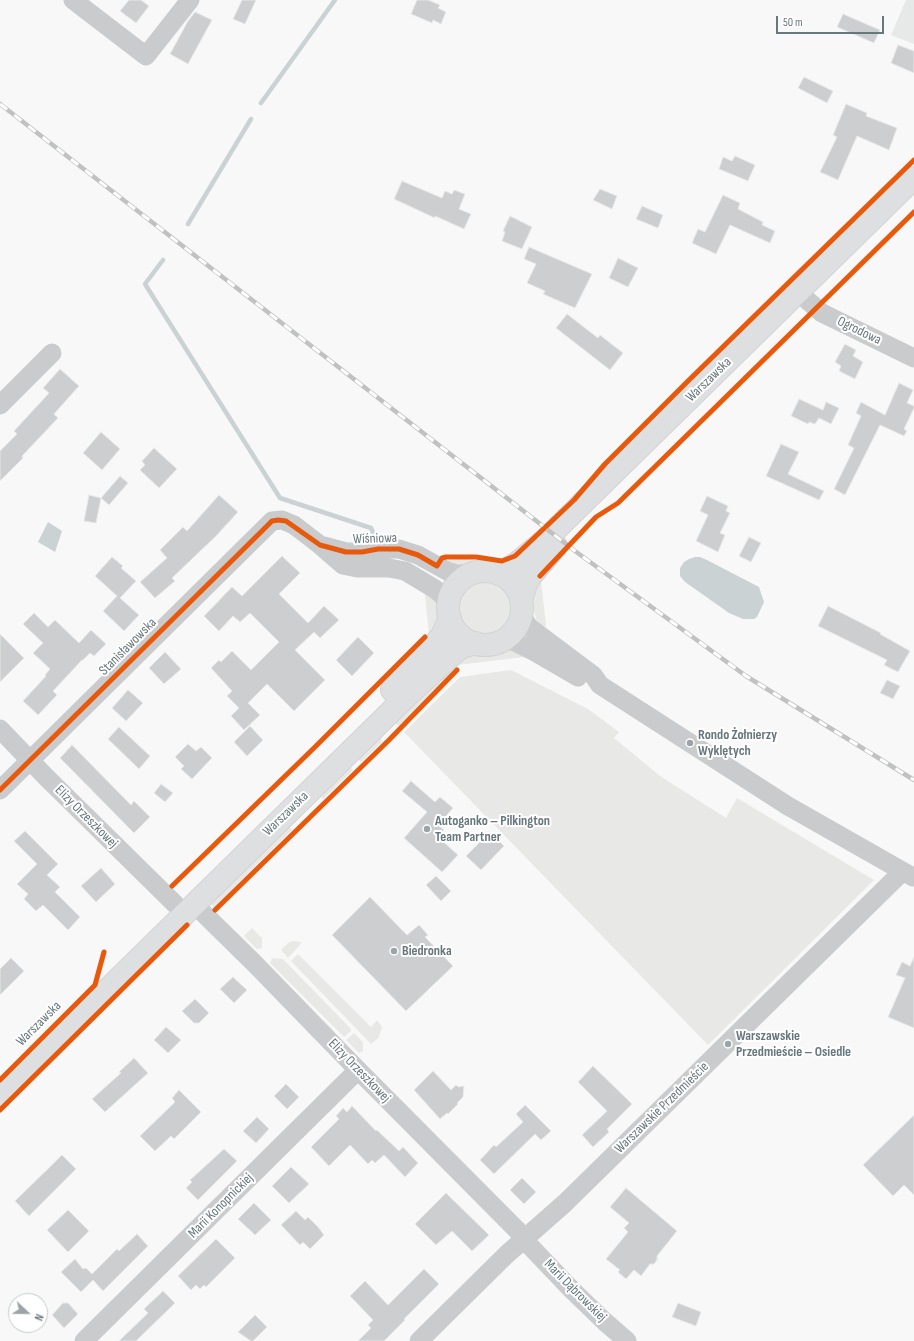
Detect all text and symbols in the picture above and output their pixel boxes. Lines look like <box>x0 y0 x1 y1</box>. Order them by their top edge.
scale bar <box>778 8 886 34</box>
text: 50 m <box>783 15 803 30</box>
street label: Ogrodowa <box>834 313 884 349</box>
street label: Warszawska <box>683 354 735 406</box>
street label: Wiśniowa <box>353 530 397 548</box>
street label: Stanisławowska <box>96 615 160 679</box>
place label: Rondo Żołnierzy Wyklętych <box>698 727 777 760</box>
marker: Rondo Żołnierzy Wyklętych <box>685 738 695 748</box>
street label: Elizy Orzeszkowej <box>51 782 121 852</box>
street label: Warszawska <box>260 788 312 840</box>
place label: Autoganko – Pilkington Team Partner <box>435 813 550 846</box>
marker: Autoganko – Pilkington Team Partner <box>422 824 432 834</box>
place label: Biedronka <box>402 943 452 959</box>
marker: Biedronka <box>389 946 399 956</box>
street label: Warszawska <box>13 998 65 1050</box>
place label: Warszawskie Przedmieście – Osiedle <box>736 1028 851 1060</box>
street label: Elizy Orzeszkowej <box>324 1036 394 1106</box>
marker: Warszawskie Przedmieście – Osiedle <box>723 1039 733 1049</box>
street label: Warszawskie Przedmieście <box>612 1059 712 1157</box>
street label: Marii Konopnickiej <box>185 1170 257 1242</box>
street label: Marii Dąbrowskiej <box>540 1256 610 1326</box>
north arrow <box>8 1293 48 1333</box>
text: N <box>32 1312 46 1322</box>

